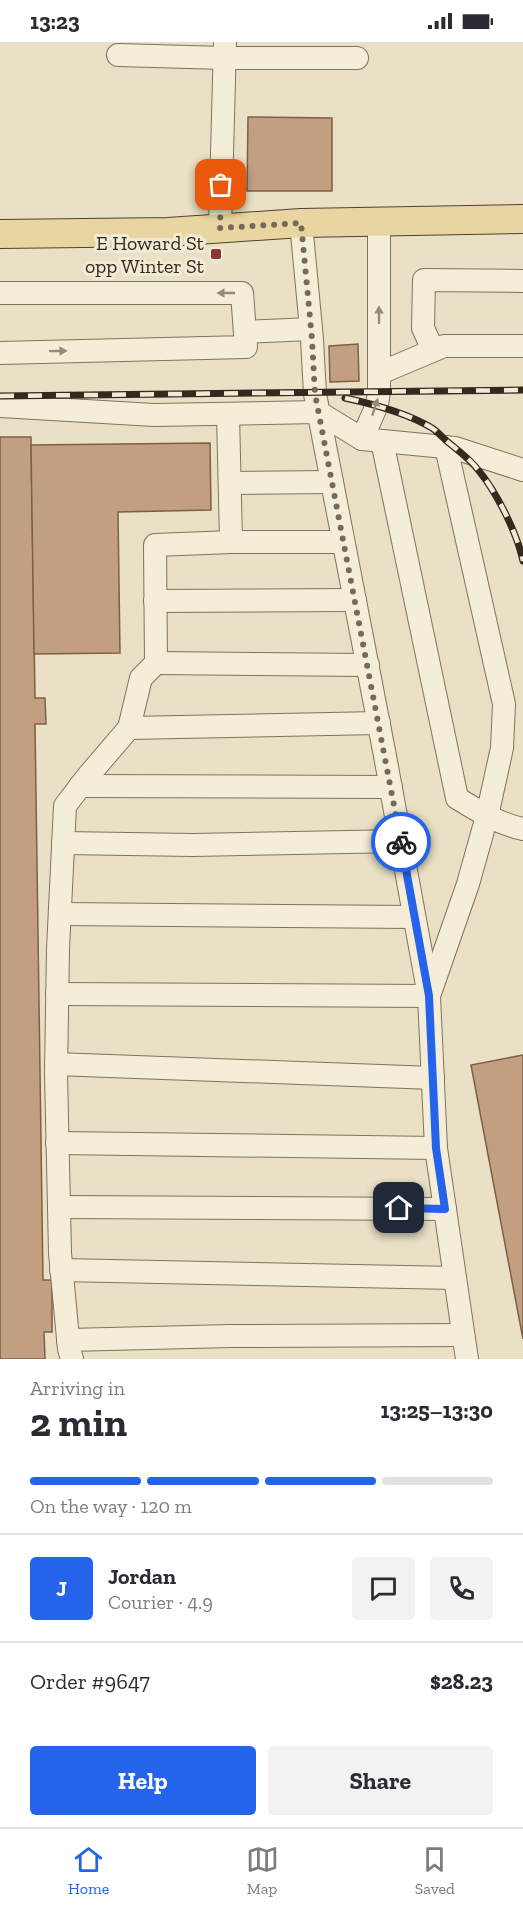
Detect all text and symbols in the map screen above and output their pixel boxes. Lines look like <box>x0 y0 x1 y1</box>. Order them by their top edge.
text: 13:23 <box>30 8 80 35</box>
pin <box>195 159 246 210</box>
icon: bag <box>204 168 237 201</box>
place label: E Howard St opp Winter St <box>85 231 205 278</box>
marker: E Howard St opp Winter St <box>209 247 223 261</box>
one-way arrow <box>216 288 235 298</box>
one-way arrow <box>374 305 384 324</box>
one-way arrow <box>49 347 68 356</box>
one-way arrow <box>370 398 380 416</box>
courier <box>371 812 431 872</box>
icon: bike <box>385 826 418 859</box>
pin <box>373 1182 424 1233</box>
icon: home <box>382 1191 415 1224</box>
text: Arriving in <box>30 1376 125 1400</box>
text: 13:25–13:30 <box>380 1397 493 1424</box>
text: 2 min <box>30 1399 127 1446</box>
text: On the way · 120 m <box>30 1494 192 1518</box>
button: chat <box>352 1557 415 1620</box>
button: phone <box>430 1557 493 1620</box>
text: Jordan <box>108 1563 176 1590</box>
text: J <box>56 1575 67 1602</box>
text: Courier · 4.9 <box>108 1590 213 1614</box>
text: Order #9647 <box>30 1668 150 1695</box>
text: $28.23 <box>430 1668 493 1695</box>
button: Help <box>30 1746 256 1815</box>
button: Share <box>268 1746 493 1815</box>
tab: Home <box>68 1843 109 1898</box>
tab: Map <box>246 1843 279 1898</box>
tab: Saved <box>415 1843 455 1898</box>

